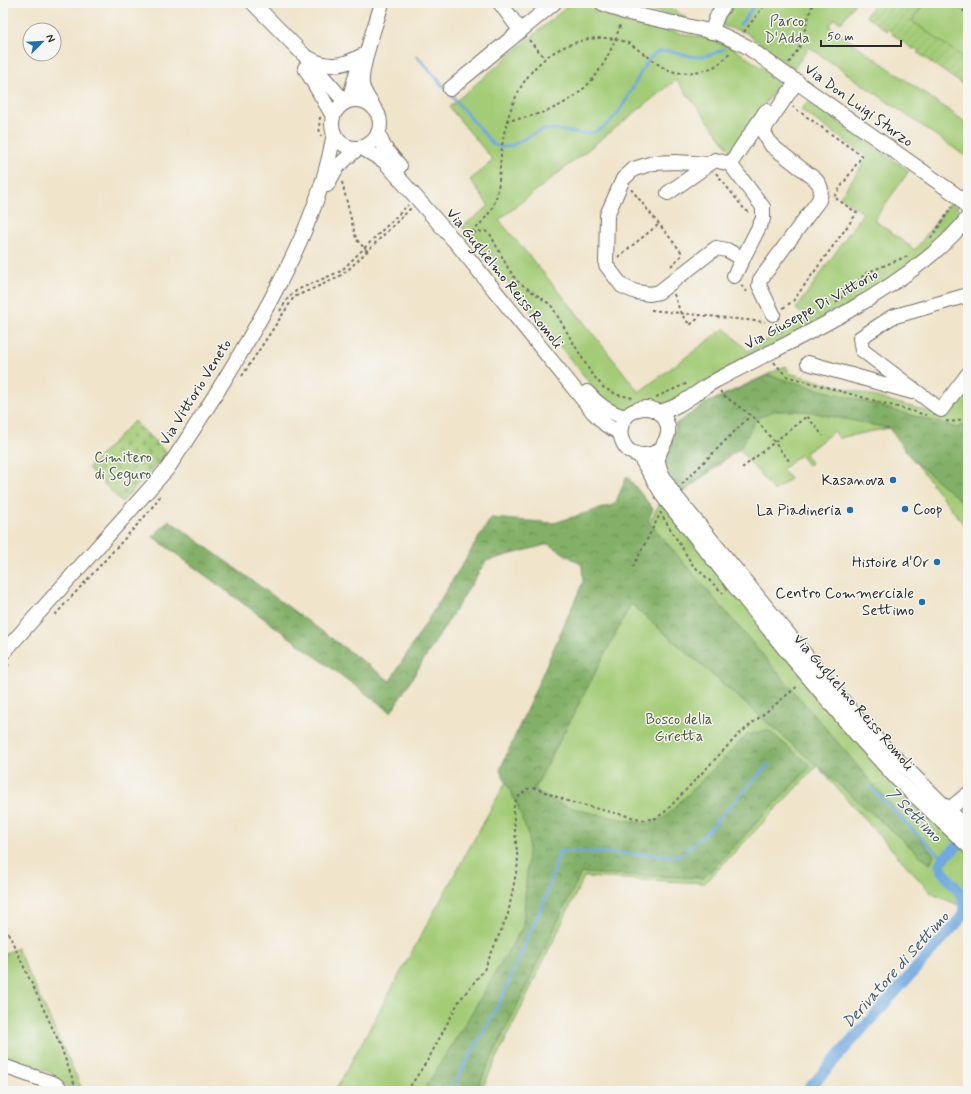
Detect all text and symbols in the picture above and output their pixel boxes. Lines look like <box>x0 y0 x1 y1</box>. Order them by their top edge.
park label: Parco D'Adda <box>764 12 810 49</box>
north arrow <box>22 22 62 62</box>
scale bar <box>821 22 901 48</box>
text: 50 m <box>827 29 854 45</box>
text: N <box>42 32 58 45</box>
street label: Via Don Luigi Sturzo <box>800 59 917 152</box>
street label: Via Guglielmo Reiss Romoli <box>440 204 567 354</box>
street label: Via Giuseppe Di Vittorio <box>741 265 882 355</box>
street label: Via Vittorio Veneto <box>155 335 237 449</box>
park label: Cimitero di Seguro <box>94 448 152 486</box>
place label: Kasanova <box>822 471 885 491</box>
marker: Kasanova <box>888 475 898 485</box>
place label: Coop <box>913 500 942 520</box>
place label: La Piadineria <box>756 501 842 521</box>
marker: Coop <box>900 504 910 514</box>
marker: La Piadineria <box>845 505 855 515</box>
place label: Histoire d'Or <box>852 553 929 573</box>
marker: Histoire d'Or <box>932 557 942 567</box>
place label: Centro Commerciale Settimo <box>775 584 914 621</box>
marker: Centro Commerciale Settimo <box>917 597 927 607</box>
street label: Via Guglielmo Reiss Romoli <box>787 630 919 776</box>
park label: Bosco della Giretta <box>646 710 713 747</box>
water label: 7 Settimo <box>882 783 946 847</box>
water label: Derivatore di Settimo <box>838 907 954 1033</box>

